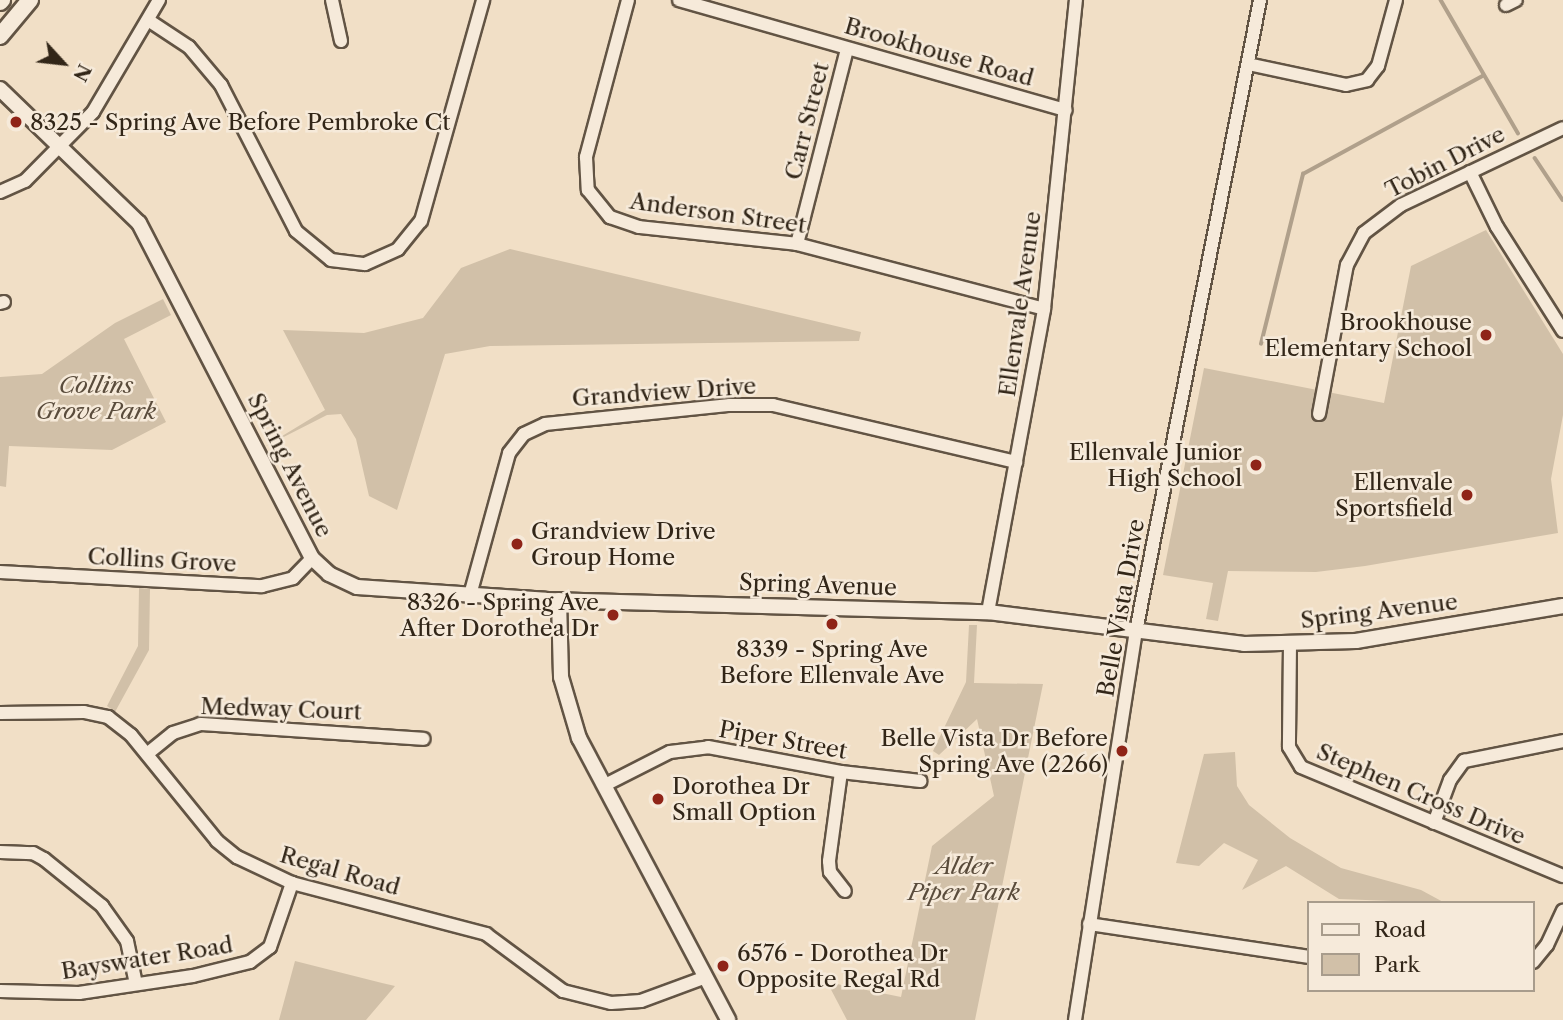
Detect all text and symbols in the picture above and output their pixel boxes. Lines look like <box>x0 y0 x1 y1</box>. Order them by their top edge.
street label: Brookhouse Road <box>841 12 1037 92</box>
north arrow <box>28 28 98 98</box>
street label: Carr Street <box>779 59 835 183</box>
text: N <box>68 60 96 85</box>
place label: 8325 - Spring Ave Before Pembroke Ct <box>30 108 451 136</box>
marker: 8325 - Spring Ave Before Pembroke Ct <box>8 114 24 130</box>
street label: Tobin Drive <box>1381 120 1509 204</box>
street label: Anderson Street <box>628 187 808 239</box>
street label: Ellenvale Avenue <box>993 209 1047 399</box>
place label: Brookhouse Elementary School <box>1264 308 1472 362</box>
marker: Brookhouse Elementary School <box>1478 327 1494 343</box>
park label: Collins Grove Park <box>36 371 156 425</box>
street label: Grandview Drive <box>571 372 757 412</box>
street label: Spring Avenue <box>242 388 338 542</box>
place label: Ellenvale Junior High School <box>1069 438 1242 492</box>
marker: Ellenvale Junior High School <box>1248 457 1264 473</box>
place label: Ellenvale Sportsfield <box>1335 468 1453 522</box>
marker: Ellenvale Sportsfield <box>1459 487 1475 503</box>
street label: Belle Vista Drive <box>1092 516 1150 700</box>
place label: Grandview Drive Group Home <box>531 517 716 571</box>
marker: Grandview Drive Group Home <box>509 536 525 552</box>
street label: Collins Grove <box>87 542 237 578</box>
street label: Spring Avenue <box>738 568 898 602</box>
place label: 8326 - Spring Ave After Dorothea Dr <box>399 588 599 642</box>
street label: Spring Avenue <box>1298 588 1460 634</box>
marker: 8326 - Spring Ave After Dorothea Dr <box>605 607 621 623</box>
marker: 8339 - Spring Ave Before Ellenvale Ave <box>824 616 840 632</box>
place label: 8339 - Spring Ave Before Ellenvale Ave <box>719 635 945 689</box>
street label: Medway Court <box>200 692 362 726</box>
street label: Piper Street <box>716 715 850 765</box>
place label: Belle Vista Dr Before Spring Ave (2266) <box>879 724 1108 778</box>
street label: Stephen Cross Drive <box>1313 738 1529 850</box>
marker: Belle Vista Dr Before Spring Ave (2266) <box>1114 743 1130 759</box>
place label: Dorothea Dr Small Option <box>672 772 816 826</box>
marker: Dorothea Dr Small Option <box>650 791 666 807</box>
street label: Regal Road <box>277 841 403 901</box>
park label: Alder Piper Park <box>908 852 1020 906</box>
legend <box>1308 901 1535 992</box>
text: Road <box>1374 917 1426 942</box>
street label: Bayswater Road <box>59 931 235 985</box>
place label: 6576 - Dorothea Dr Opposite Regal Rd <box>737 939 948 993</box>
text: Park <box>1374 952 1420 977</box>
marker: 6576 - Dorothea Dr Opposite Regal Rd <box>715 958 731 974</box>

